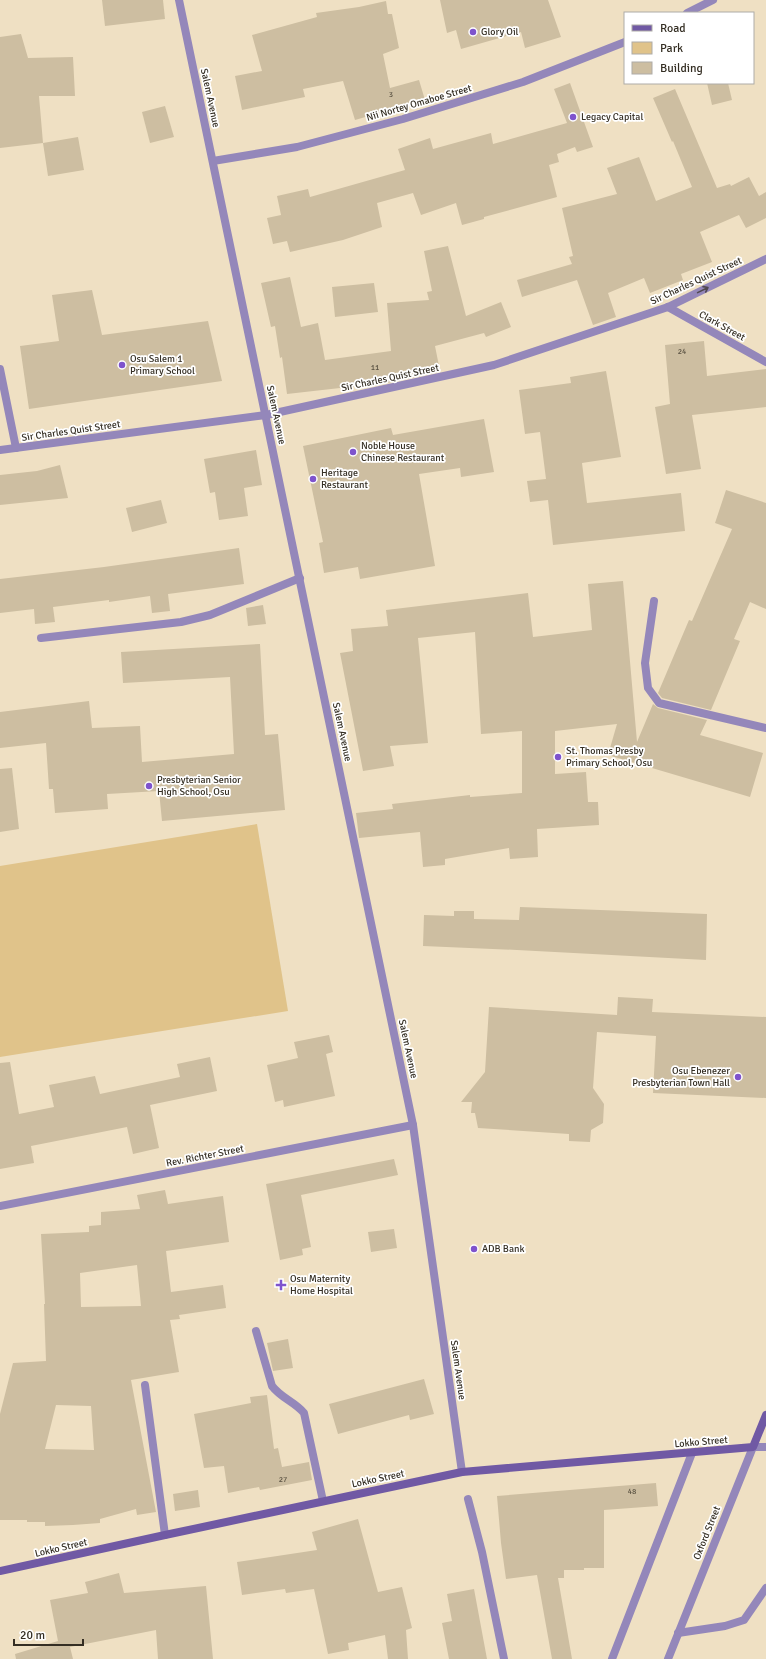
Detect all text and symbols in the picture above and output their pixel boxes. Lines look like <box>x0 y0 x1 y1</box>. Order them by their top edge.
legend <box>624 12 754 84</box>
text: Road <box>660 21 686 36</box>
place label: Glory Oil <box>481 26 519 38</box>
marker: Glory Oil <box>468 27 478 37</box>
text: Park <box>660 41 683 56</box>
text: Building <box>660 61 703 76</box>
street label: Salem Avenue <box>198 67 222 129</box>
street label: Nii Nortey Omaboe Street <box>365 82 473 124</box>
house number: 3 <box>389 89 393 99</box>
place label: Legacy Capital <box>581 111 643 123</box>
marker: Legacy Capital <box>568 112 578 122</box>
street label: Sir Charles Quist Street <box>648 254 744 307</box>
one-way arrow <box>697 286 709 293</box>
street label: Clark Street <box>697 308 748 344</box>
house number: 24 <box>678 346 687 356</box>
place label: Osu Salem 1 Primary School <box>130 353 195 377</box>
marker: Osu Salem 1 Primary School <box>117 360 127 370</box>
street label: Sir Charles Quist Street <box>340 362 440 394</box>
house number: 11 <box>371 362 379 372</box>
street label: Salem Avenue <box>264 384 288 446</box>
street label: Sir Charles Quist Street <box>21 418 122 444</box>
place label: Noble House Chinese Restaurant <box>361 440 445 464</box>
marker: Noble House Chinese Restaurant <box>348 447 358 457</box>
place label: Heritage Restaurant <box>321 467 368 491</box>
marker: Heritage Restaurant <box>308 474 318 484</box>
street label: Salem Avenue <box>330 701 354 763</box>
place label: St. Thomas Presby Primary School, Osu <box>566 745 652 769</box>
marker: St. Thomas Presby Primary School, Osu <box>553 752 563 762</box>
place label: Presbyterian Senior High School, Osu <box>157 774 241 798</box>
marker: Presbyterian Senior High School, Osu <box>144 781 154 791</box>
street label: Salem Avenue <box>396 1018 420 1080</box>
place label: Osu Ebenezer Presbyterian Town Hall <box>632 1065 730 1089</box>
marker: Osu Ebenezer Presbyterian Town Hall <box>733 1072 743 1082</box>
street label: Rev. Richter Street <box>165 1142 245 1169</box>
place label: ADB Bank <box>482 1243 524 1255</box>
marker: ADB Bank <box>469 1244 479 1254</box>
place label: Osu Maternity Home Hospital <box>290 1273 353 1297</box>
marker: Osu Maternity Home Hospital <box>275 1279 287 1291</box>
street label: Salem Avenue <box>448 1339 468 1401</box>
street label: Lokko Street <box>674 1434 729 1450</box>
street label: Lokko Street <box>351 1467 406 1490</box>
house number: 27 <box>279 1474 287 1484</box>
house number: 48 <box>628 1486 636 1496</box>
street label: Oxford Street <box>691 1504 723 1562</box>
street label: Lokko Street <box>34 1536 89 1560</box>
scale bar <box>14 1621 83 1647</box>
text: 20 m <box>20 1628 45 1643</box>

